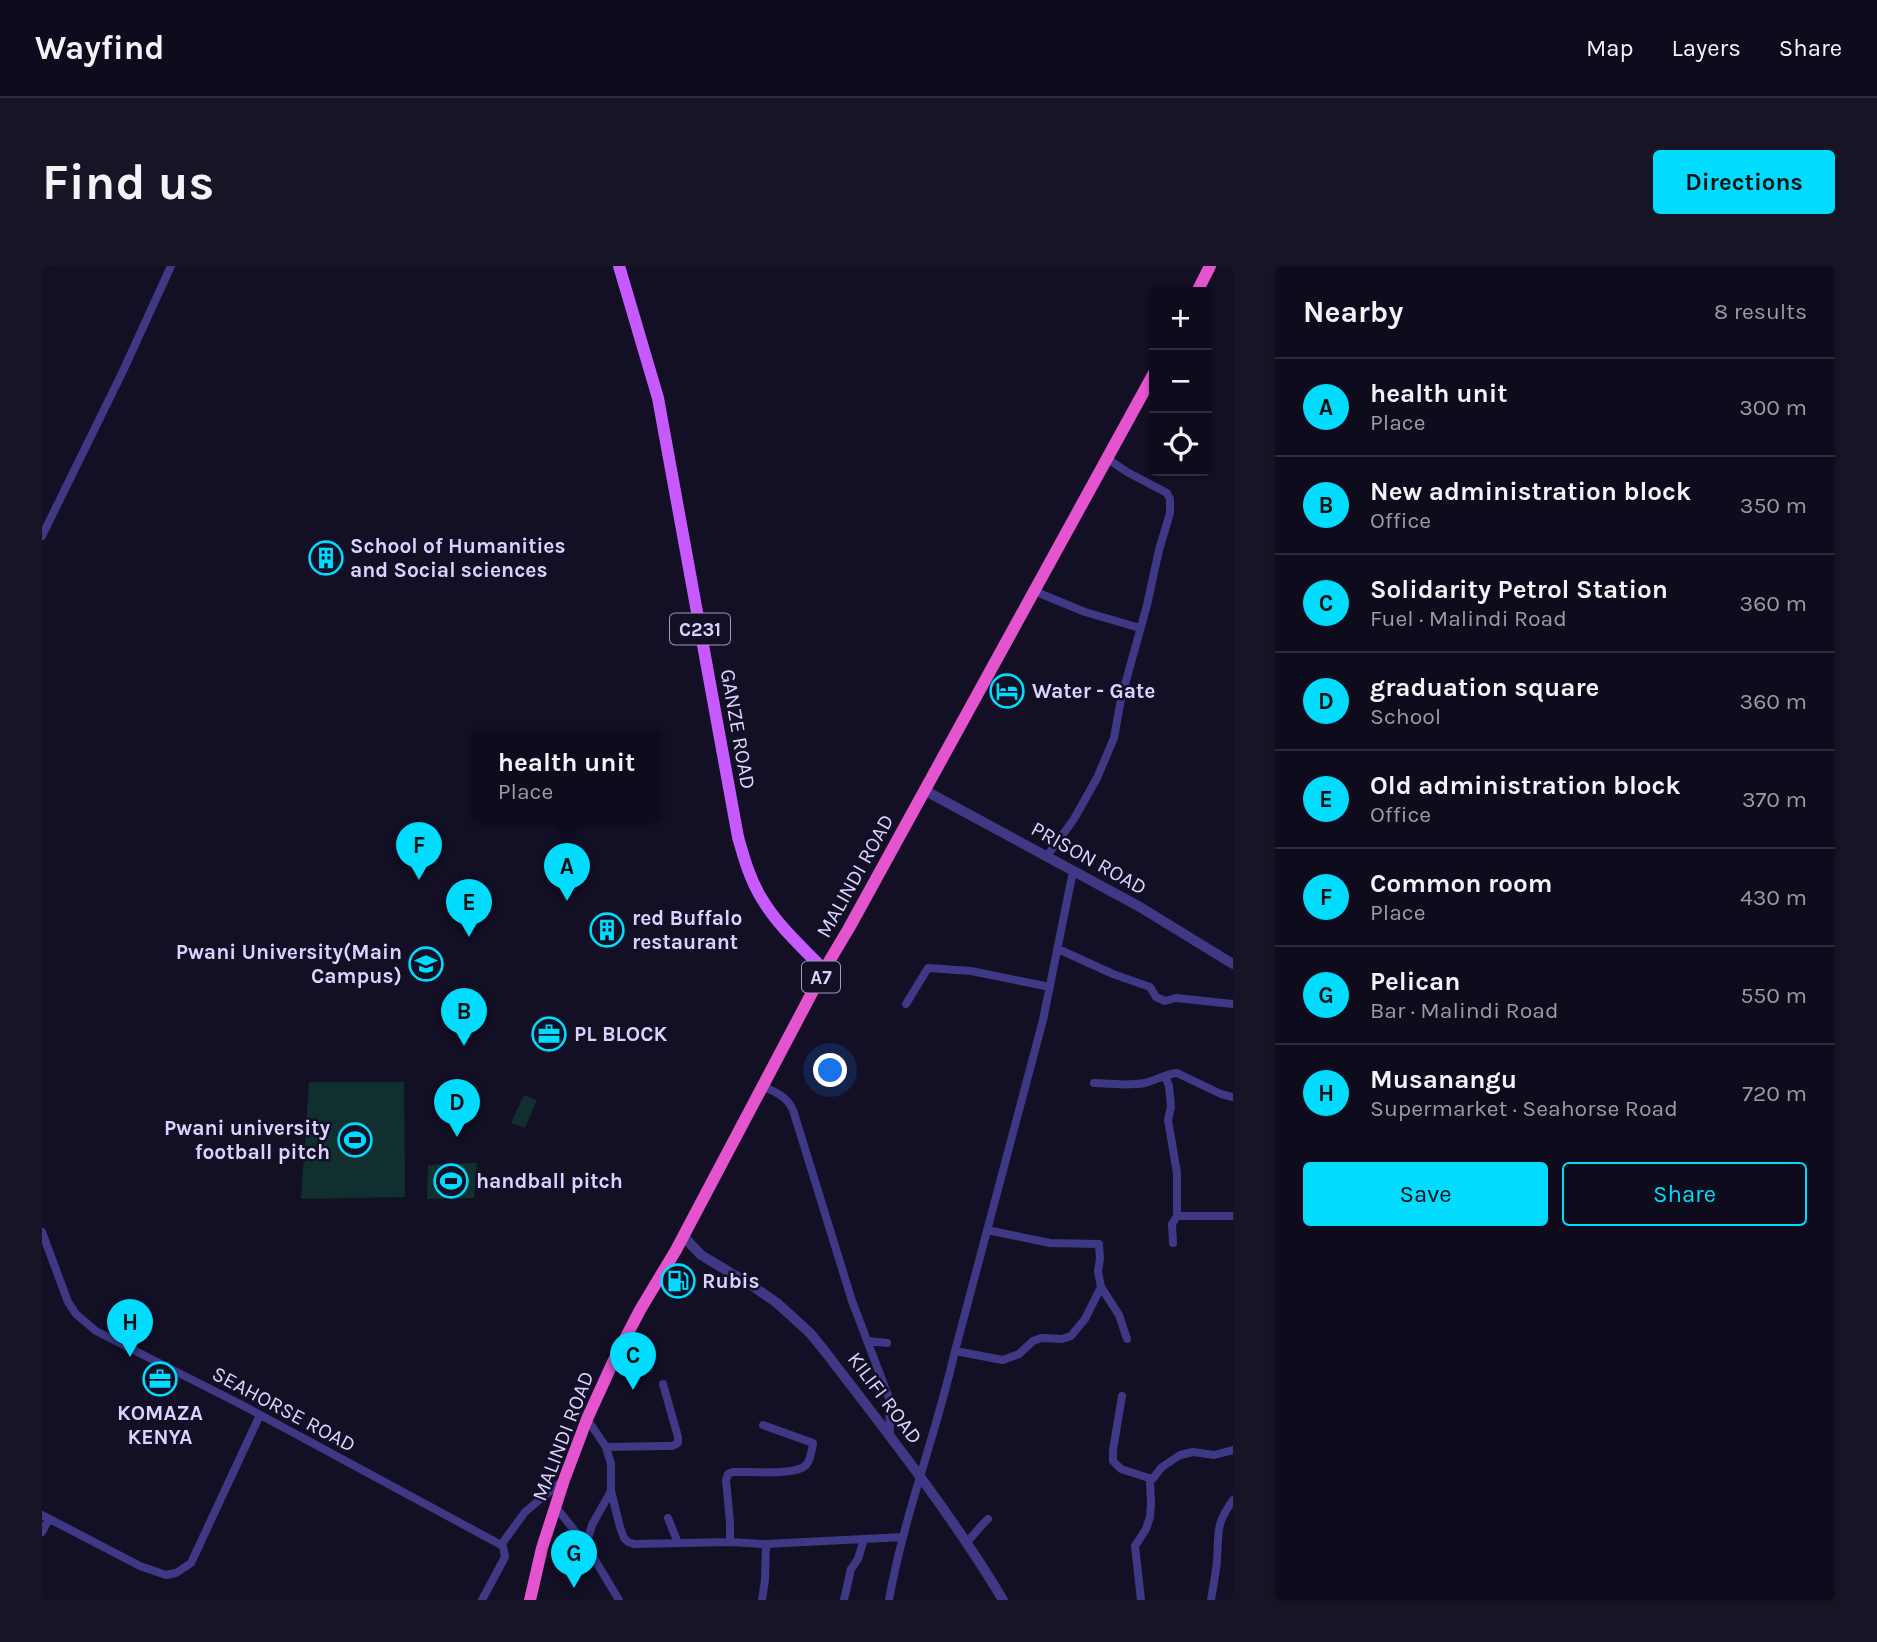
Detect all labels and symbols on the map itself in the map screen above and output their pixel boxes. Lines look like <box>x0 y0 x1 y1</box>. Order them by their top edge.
place label: School of Humanities and Social sciences <box>350 534 566 582</box>
building icon: School of Humanities and Social sciences <box>307 539 345 577</box>
road number: C231 <box>670 614 730 644</box>
street label: GANZE ROAD <box>716 667 760 791</box>
hotel icon: Water - Gate <box>988 672 1026 710</box>
place label: Water - Gate <box>1032 679 1155 703</box>
street label: MALINDI ROAD <box>811 810 899 942</box>
street label: PRISON ROAD <box>1027 816 1151 900</box>
pin: F <box>396 822 442 880</box>
pin: A <box>544 843 590 901</box>
pin: E <box>446 879 492 937</box>
place label: red Buffalo restaurant <box>632 906 742 954</box>
building icon: red Buffalo restaurant <box>588 911 626 949</box>
place label: Pwani University(Main Campus) <box>176 940 402 988</box>
school or university icon: Pwani University(Main Campus) <box>407 945 445 983</box>
road number: A7 <box>802 962 840 992</box>
pin: B <box>441 988 487 1046</box>
office icon: PL BLOCK <box>530 1015 568 1053</box>
place label: PL BLOCK <box>574 1022 667 1046</box>
your location <box>813 1053 847 1087</box>
pin: D <box>434 1079 480 1137</box>
place label: Pwani university football pitch <box>164 1116 330 1164</box>
sports icon: Pwani university football pitch <box>336 1121 374 1159</box>
sports icon: handball pitch <box>432 1162 470 1200</box>
place label: handball pitch <box>476 1169 623 1193</box>
fuel station icon: Rubis <box>659 1262 697 1300</box>
place label: Rubis <box>702 1269 760 1293</box>
pin: H <box>107 1299 153 1357</box>
pin: C <box>610 1332 656 1390</box>
street label: KILIFI ROAD <box>843 1347 927 1449</box>
office icon: KOMAZA KENYA <box>141 1360 179 1398</box>
street label: SEAHORSE ROAD <box>208 1361 360 1457</box>
street label: MALINDI ROAD <box>527 1368 599 1504</box>
place label: KOMAZA KENYA <box>117 1401 203 1449</box>
pin: G <box>551 1530 597 1588</box>

